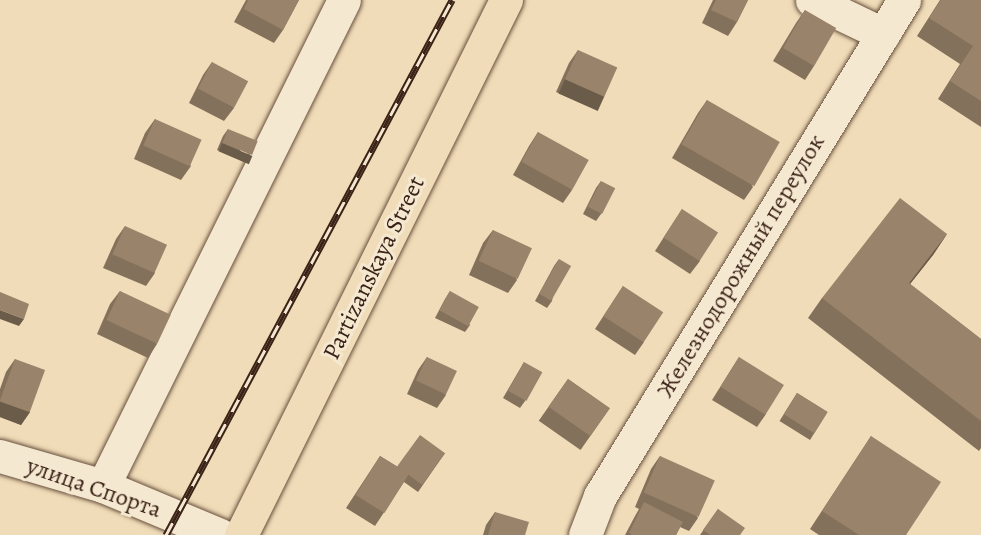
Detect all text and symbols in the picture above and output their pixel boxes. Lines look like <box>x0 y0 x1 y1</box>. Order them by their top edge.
street label: Железнодорожный переулок <box>651 129 831 403</box>
street label: Partizanskaya Street <box>317 172 431 364</box>
street label: улица Спорта <box>23 451 165 525</box>

